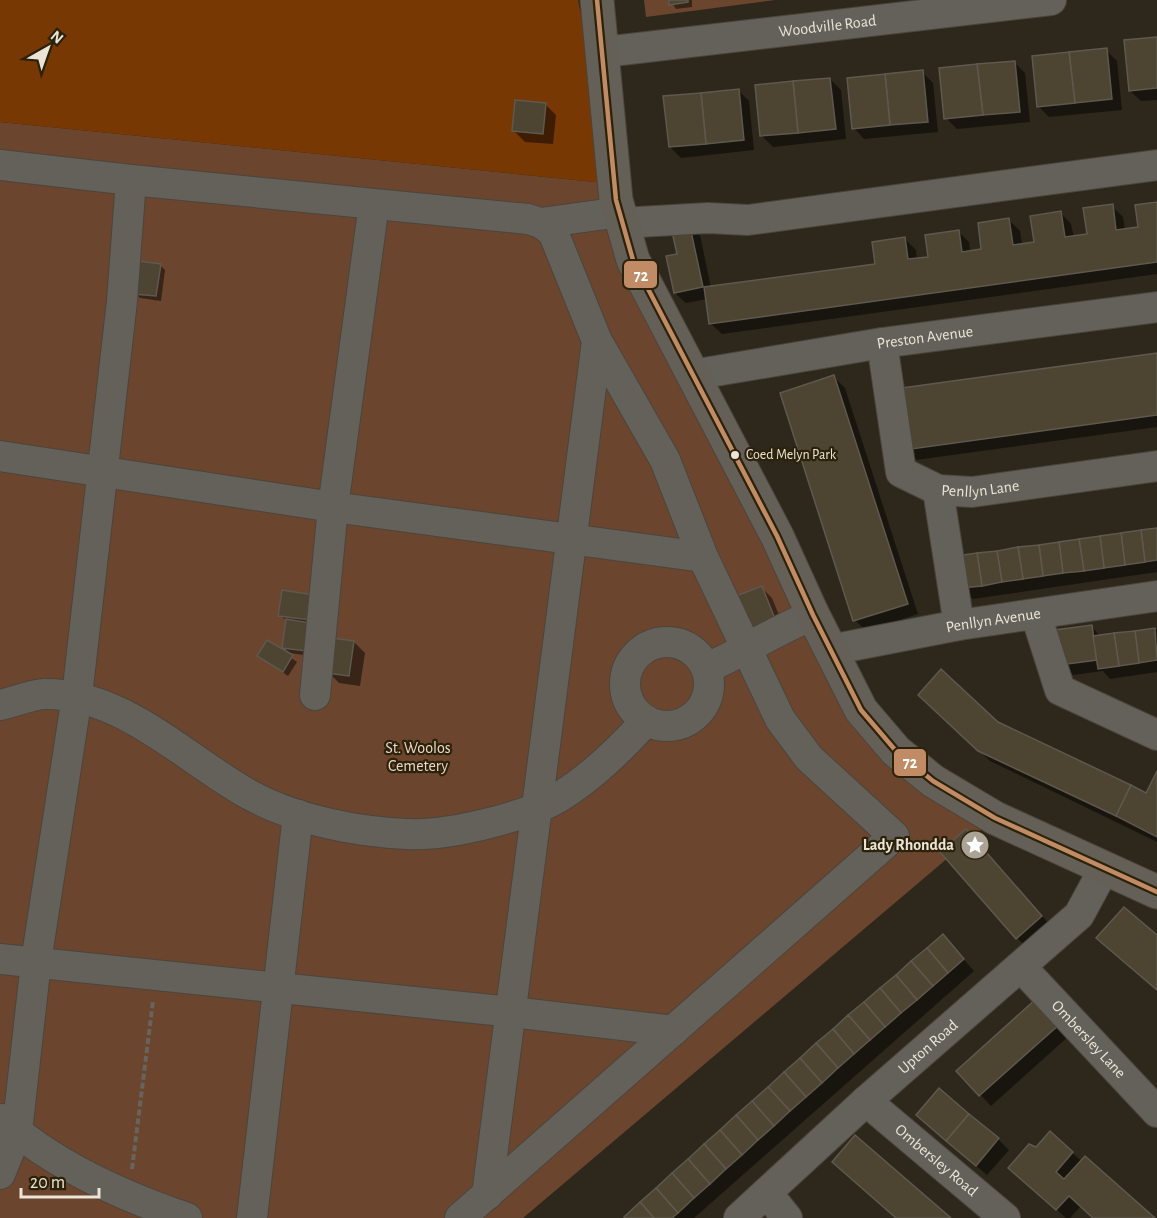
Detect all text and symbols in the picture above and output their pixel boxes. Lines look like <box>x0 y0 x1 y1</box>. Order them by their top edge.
street label: Woodville Road <box>778 12 877 40</box>
north arrow <box>18 18 78 78</box>
text: N <box>48 28 66 47</box>
line badge: 72 <box>623 260 658 289</box>
text: 72 <box>634 268 649 284</box>
street label: Preston Avenue <box>876 323 974 352</box>
place label: Coed Melyn Park <box>746 448 837 462</box>
marker: Coed Melyn Park <box>729 449 741 461</box>
street label: Penllyn Lane <box>941 477 1020 501</box>
street label: Penllyn Avenue <box>944 605 1042 635</box>
park label: St. Woolos Cemetery <box>385 740 451 775</box>
line badge: 72 <box>893 748 927 777</box>
text: 72 <box>903 755 918 771</box>
place icon: Lady Rhondda <box>959 829 991 861</box>
place label: Lady Rhondda <box>863 837 954 854</box>
street label: Ombersley Lane <box>1049 997 1129 1081</box>
street label: Upton Road <box>895 1017 961 1077</box>
street label: Ombersley Road <box>892 1121 981 1199</box>
scale bar <box>21 1161 99 1199</box>
text: 20 m <box>30 1174 65 1192</box>

